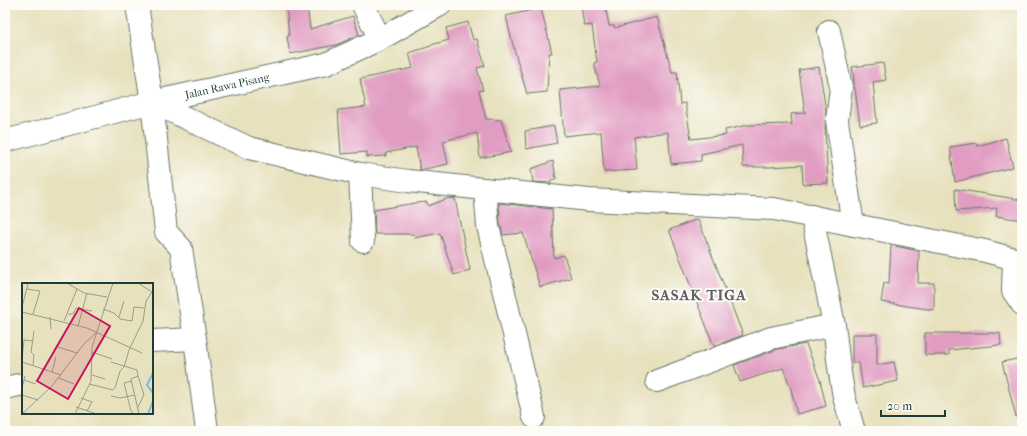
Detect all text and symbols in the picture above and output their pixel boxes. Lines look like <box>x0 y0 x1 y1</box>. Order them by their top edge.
street label: Jalan Rawa Pisang <box>183 71 271 102</box>
inset map <box>22 283 153 414</box>
district label: SASAK TIGA <box>651 286 747 304</box>
scale bar <box>881 392 945 418</box>
text: 20 m <box>887 399 912 413</box>

